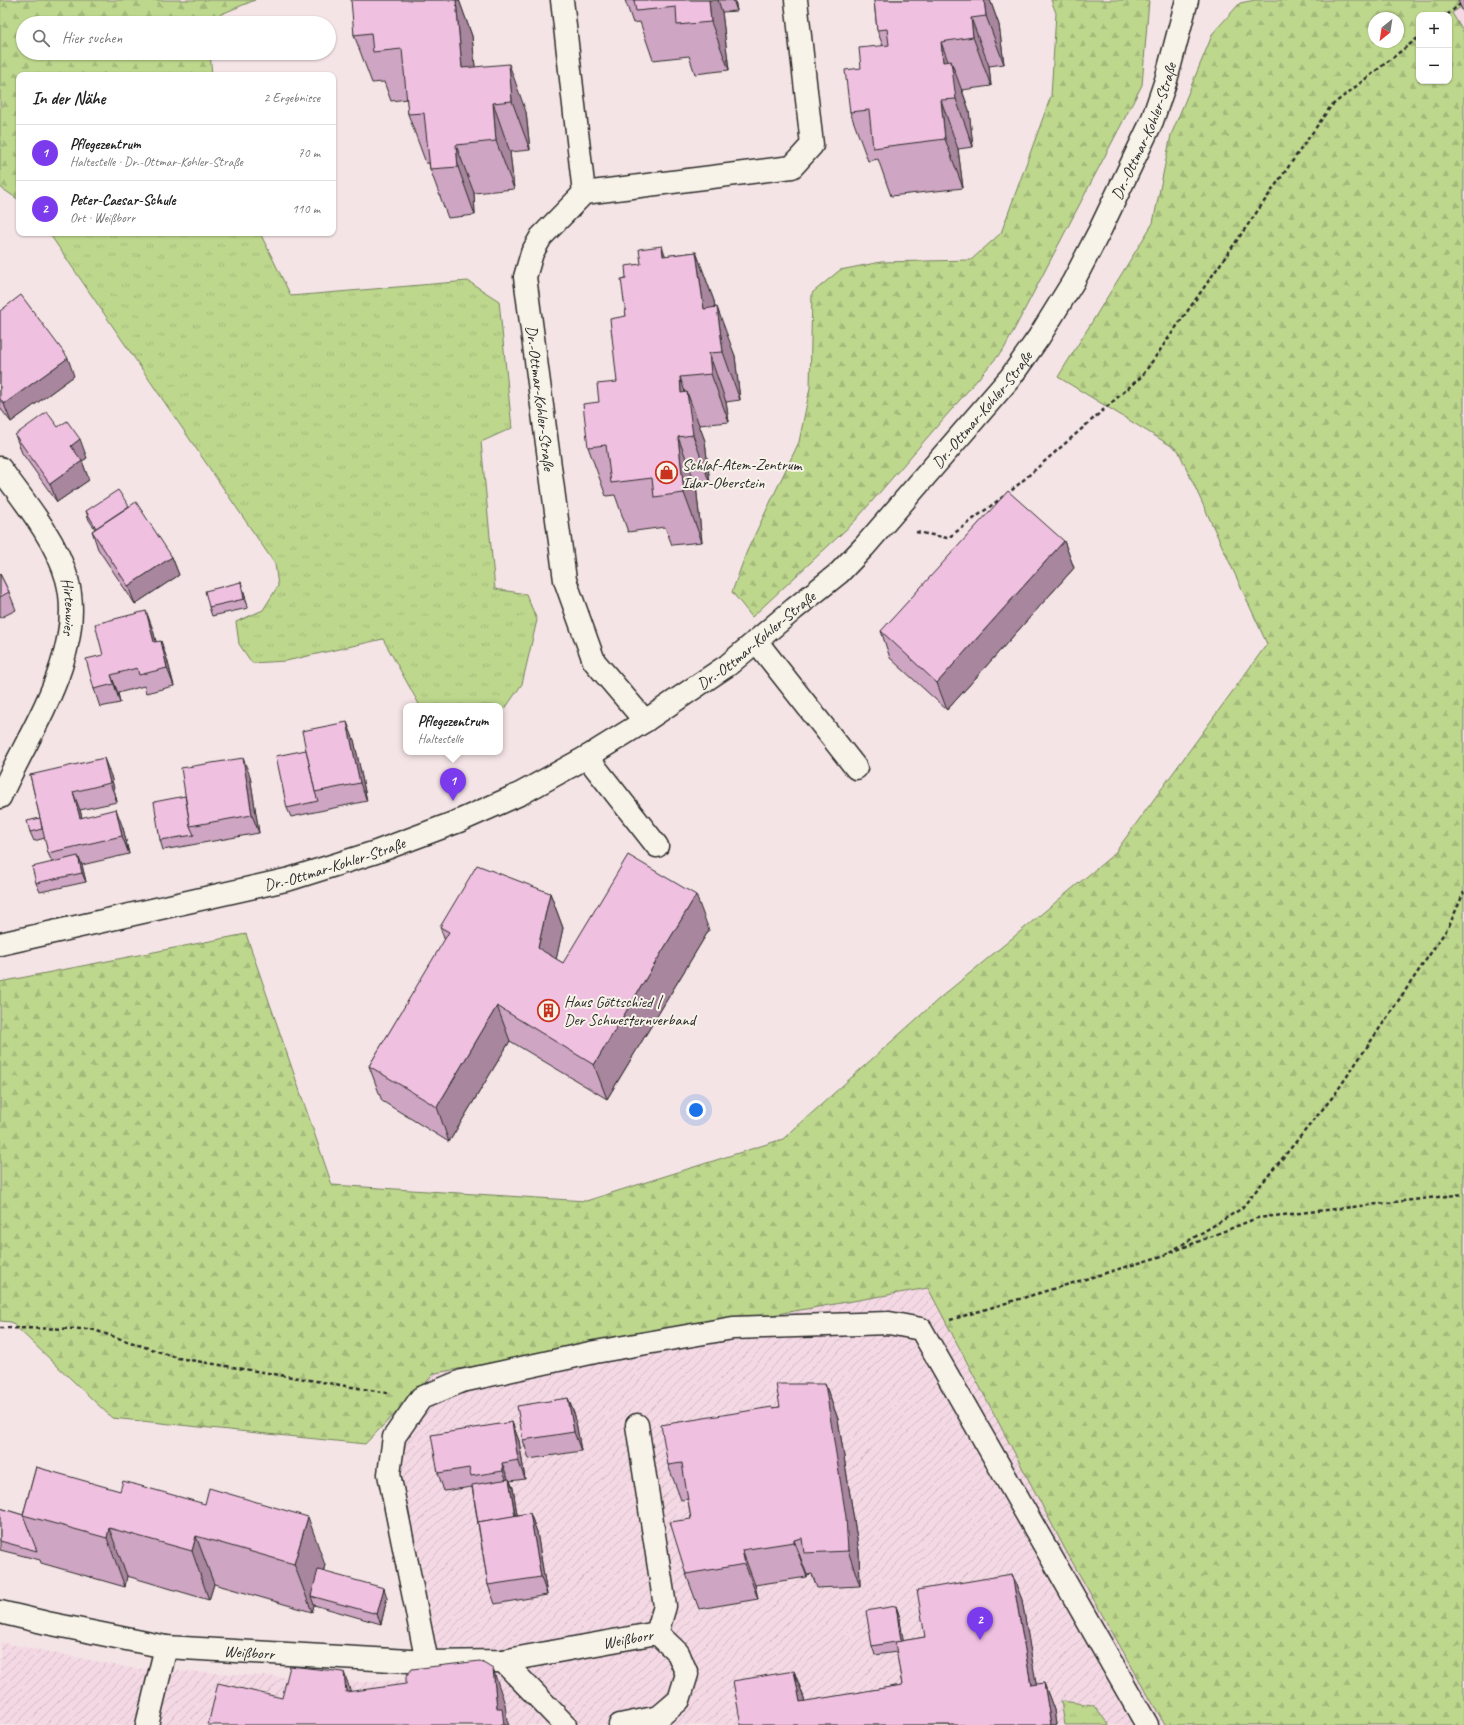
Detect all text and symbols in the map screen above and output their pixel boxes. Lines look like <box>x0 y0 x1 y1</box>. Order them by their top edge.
north arrow <box>1368 12 1404 48</box>
map controls <box>1416 12 1452 84</box>
button: + <box>1416 12 1452 48</box>
search box <box>16 16 336 60</box>
icon: search <box>30 27 52 49</box>
text: Hier suchen <box>62 29 122 48</box>
button: − <box>1416 48 1452 84</box>
street label: Dr.-Ottmar-Kohler-Straße <box>1107 59 1182 203</box>
text: In der Nähe <box>32 88 105 109</box>
text: 2 Ergebnisse <box>264 90 320 106</box>
text: Pflegezentrum <box>70 135 140 154</box>
text: 1 <box>42 145 48 161</box>
text: 70 m <box>298 145 320 161</box>
text: Haltestelle · Dr.-Ottmar-Kohler-Straße <box>70 154 243 170</box>
text: Peter-Caesar-Schule <box>70 191 175 210</box>
text: 2 <box>42 201 48 217</box>
text: 110 m <box>292 201 320 217</box>
text: Ort · Weißborr <box>70 210 135 226</box>
street label: Dr.-Ottmar-Kohler-Straße <box>521 324 559 474</box>
street label: Dr.-Ottmar-Kohler-Straße <box>928 346 1038 472</box>
place label: Schlaf-Atem-Zentrum Idar-Oberstein <box>682 455 804 493</box>
shop icon: Schlaf-Atem-Zentrum Idar-Oberstein <box>653 460 679 486</box>
street label: Hirtenwies <box>56 576 80 638</box>
street label: Dr.-Ottmar-Kohler-Straße <box>693 586 821 694</box>
popup <box>403 703 503 755</box>
text: Pflegezentrum <box>418 712 488 731</box>
text: Haltestelle <box>418 731 463 747</box>
pin: 1 <box>440 768 466 801</box>
street label: Dr.-Ottmar-Kohler-Straße <box>262 833 409 895</box>
place label: Haus Göttschied | Der Schwesternverband <box>564 992 698 1030</box>
building icon: Haus Göttschied | Der Schwesternverband <box>536 997 562 1023</box>
your location <box>686 1100 706 1120</box>
pin: 2 <box>967 1607 993 1640</box>
street label: Weißborr <box>601 1625 656 1654</box>
street label: Weißborr <box>223 1641 276 1664</box>

